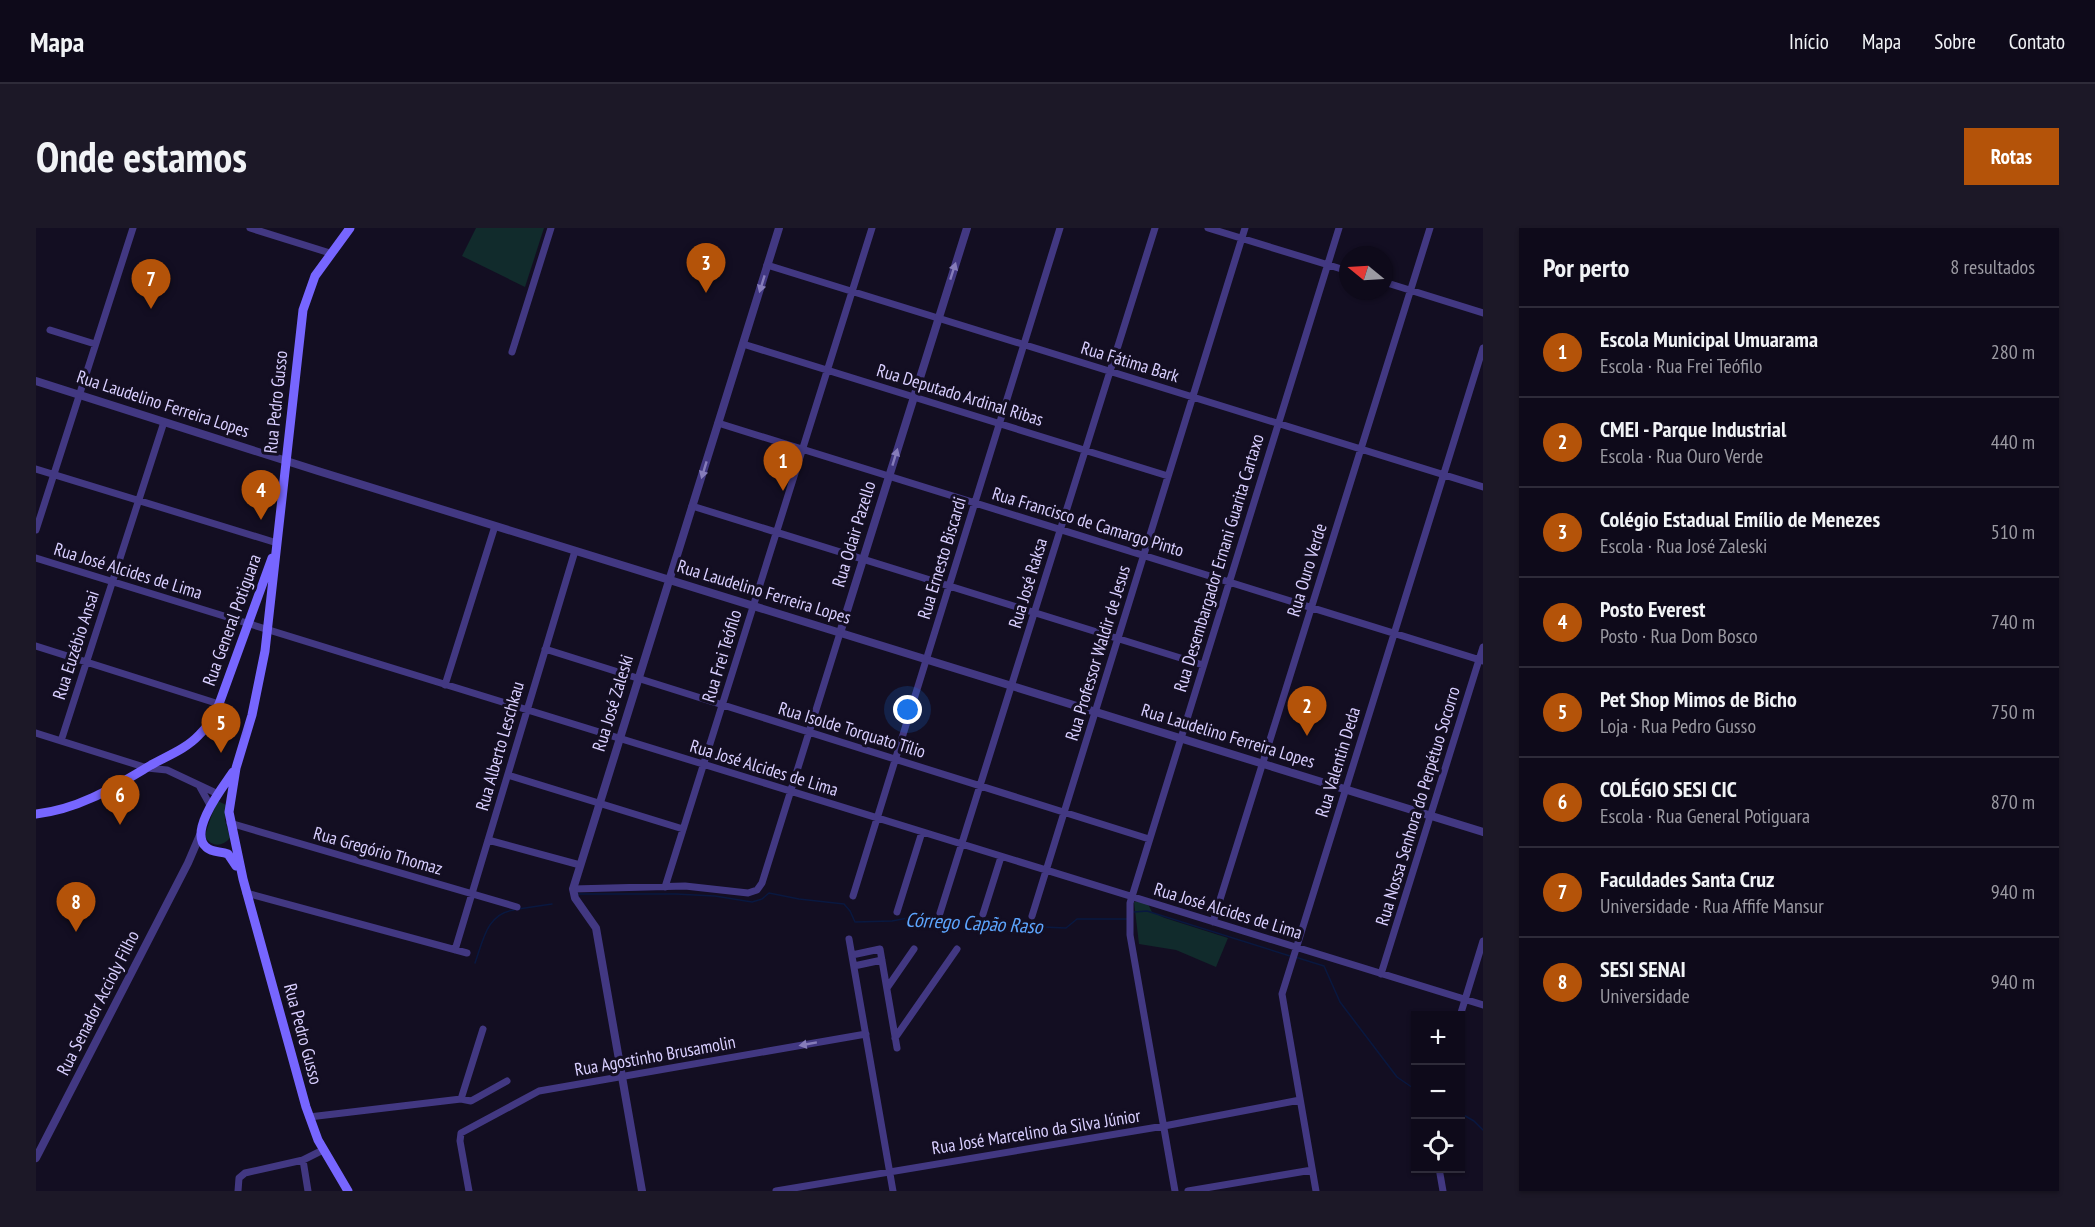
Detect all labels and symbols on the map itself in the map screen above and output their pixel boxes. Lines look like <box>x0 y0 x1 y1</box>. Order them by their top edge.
pin: 3 <box>686 244 726 293</box>
north arrow <box>1339 246 1393 300</box>
pin: 7 <box>132 260 170 309</box>
one-way arrow <box>949 262 958 280</box>
one-way arrow <box>756 275 766 293</box>
street label: Rua Fátima Bark <box>1078 336 1182 387</box>
street label: Rua Pedro Gusso <box>259 349 292 455</box>
street label: Rua Deputado Ardinal Ribas <box>874 358 1046 431</box>
street label: Rua Laudelino Ferreira Lopes <box>74 365 252 442</box>
street label: Rua Desembargador Ernani Guarita Cartaxo <box>1168 431 1269 695</box>
pin: 1 <box>764 442 802 491</box>
one-way arrow <box>891 448 900 466</box>
one-way arrow <box>698 461 708 479</box>
pin: 4 <box>242 470 280 520</box>
street label: Rua Odair Pazello <box>826 478 881 590</box>
street label: Rua Francisco de Camargo Pinto <box>990 481 1187 562</box>
street label: Rua Ernesto Biscardi <box>912 494 971 622</box>
street label: Rua Ouro Verde <box>1281 520 1332 619</box>
street label: Rua José Raksa <box>1003 535 1052 631</box>
street label: Rua José Alcides de Lima <box>51 537 205 604</box>
street label: Rua General Potiguara <box>197 551 266 689</box>
street label: Rua Laudelino Ferreira Lopes <box>675 554 854 629</box>
street label: Rua Professor Waldir de Jesus <box>1060 562 1135 743</box>
street label: Rua Euzébio Ansai <box>47 587 104 702</box>
street label: Rua Frei Teófilo <box>697 607 747 705</box>
street label: Rua José Zaleski <box>587 652 638 754</box>
street label: Rua Alberto Leschkau <box>470 679 529 813</box>
street label: Rua Nossa Senhora do Perpétuo Socorro <box>1370 683 1465 928</box>
pin: 2 <box>1288 686 1326 736</box>
your location <box>893 695 922 724</box>
street label: Rua Isolde Torquato Tílio <box>776 696 929 763</box>
street label: Rua Laudelino Ferreira Lopes <box>1139 698 1318 773</box>
pin: 5 <box>202 704 240 753</box>
street label: Rua Valentin Deda <box>1310 704 1365 820</box>
street label: Rua José Alcides de Lima <box>687 734 841 801</box>
pin: 6 <box>100 776 140 825</box>
street label: Rua Gregório Thomaz <box>311 821 445 880</box>
street label: Rua José Alcides de Lima <box>1151 877 1305 944</box>
pin: 8 <box>56 882 96 932</box>
water label: Córrego Capão Raso <box>905 906 1045 940</box>
street label: Rua Senador Accioly Filho <box>51 926 144 1079</box>
street label: Rua Pedro Gusso <box>279 981 328 1087</box>
street label: Rua Agostinho Brusamolin <box>573 1030 737 1081</box>
one-way arrow <box>799 1040 818 1049</box>
street label: Rua José Marcelino da Silva Júnior <box>930 1104 1142 1159</box>

